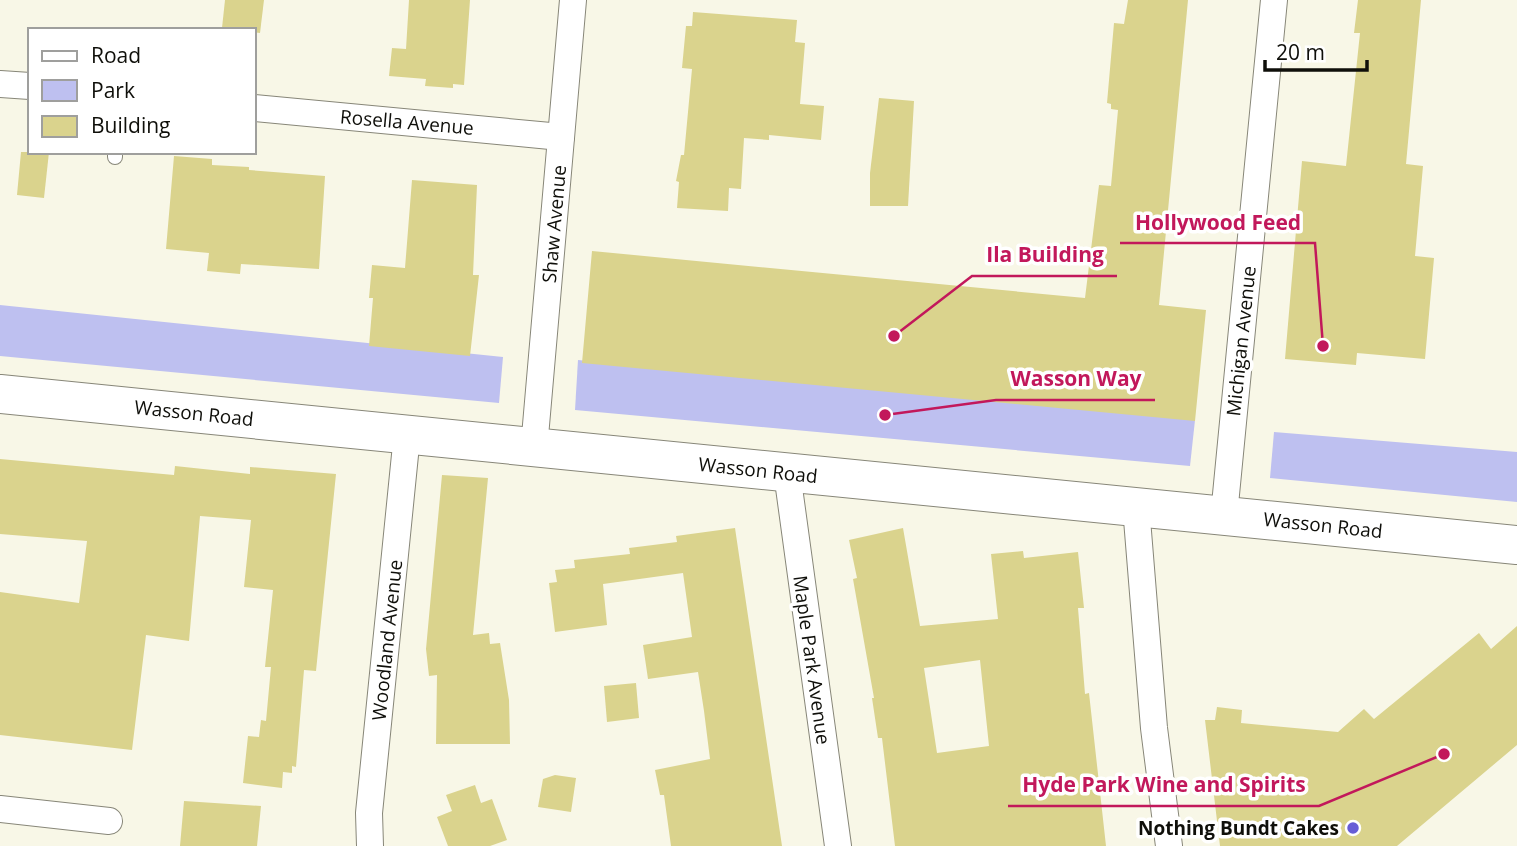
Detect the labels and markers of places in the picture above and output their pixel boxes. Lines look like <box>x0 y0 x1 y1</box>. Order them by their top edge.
callout: Hollywood Feed <box>1120 201 1315 243</box>
callout: Ila Building <box>972 234 1117 276</box>
callout: Wasson Way <box>996 358 1155 400</box>
callout: Hyde Park Wine and Spirits <box>1008 764 1319 806</box>
place label: Nothing Bundt Cakes <box>1138 815 1339 841</box>
marker: Nothing Bundt Cakes <box>1345 820 1361 836</box>

